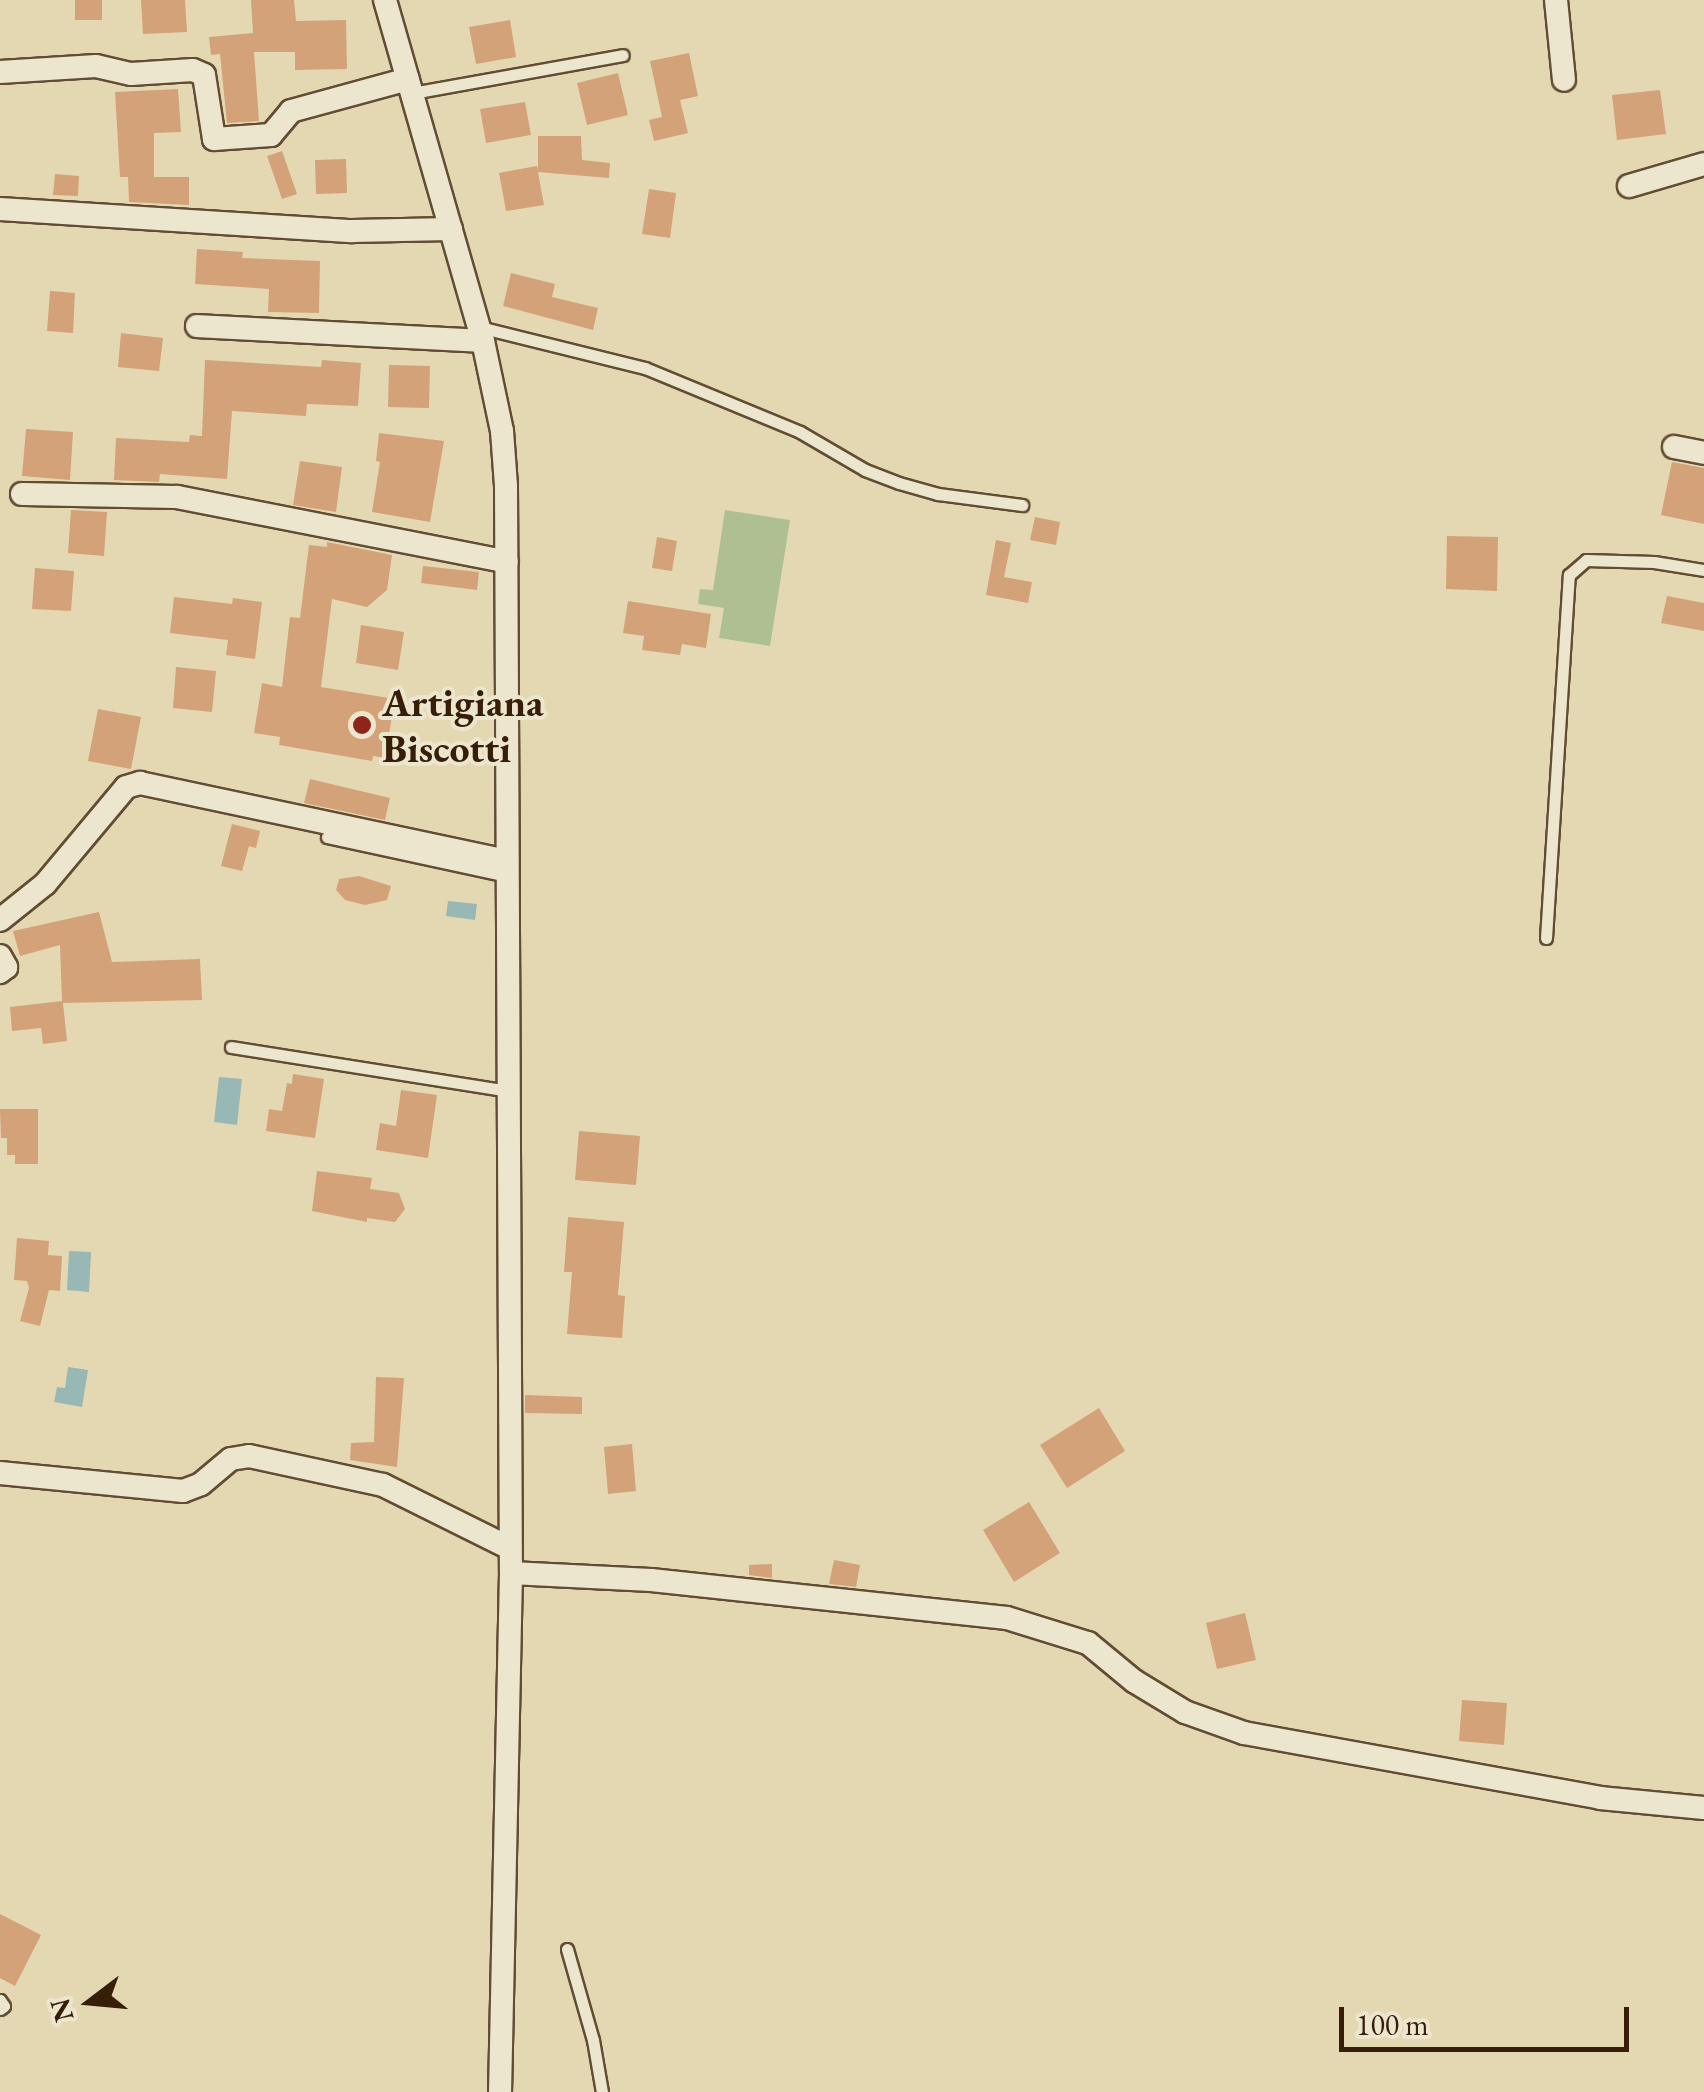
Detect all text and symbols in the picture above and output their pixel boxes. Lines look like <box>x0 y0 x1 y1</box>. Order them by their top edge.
place label: Artigiana Biscotti <box>382 678 544 772</box>
marker: Artigiana Biscotti <box>351 714 373 736</box>
north arrow <box>40 1952 140 2052</box>
scale bar <box>1344 1987 1634 2049</box>
text: N <box>41 1994 82 2026</box>
text: 100 m <box>1356 2005 1429 2044</box>

